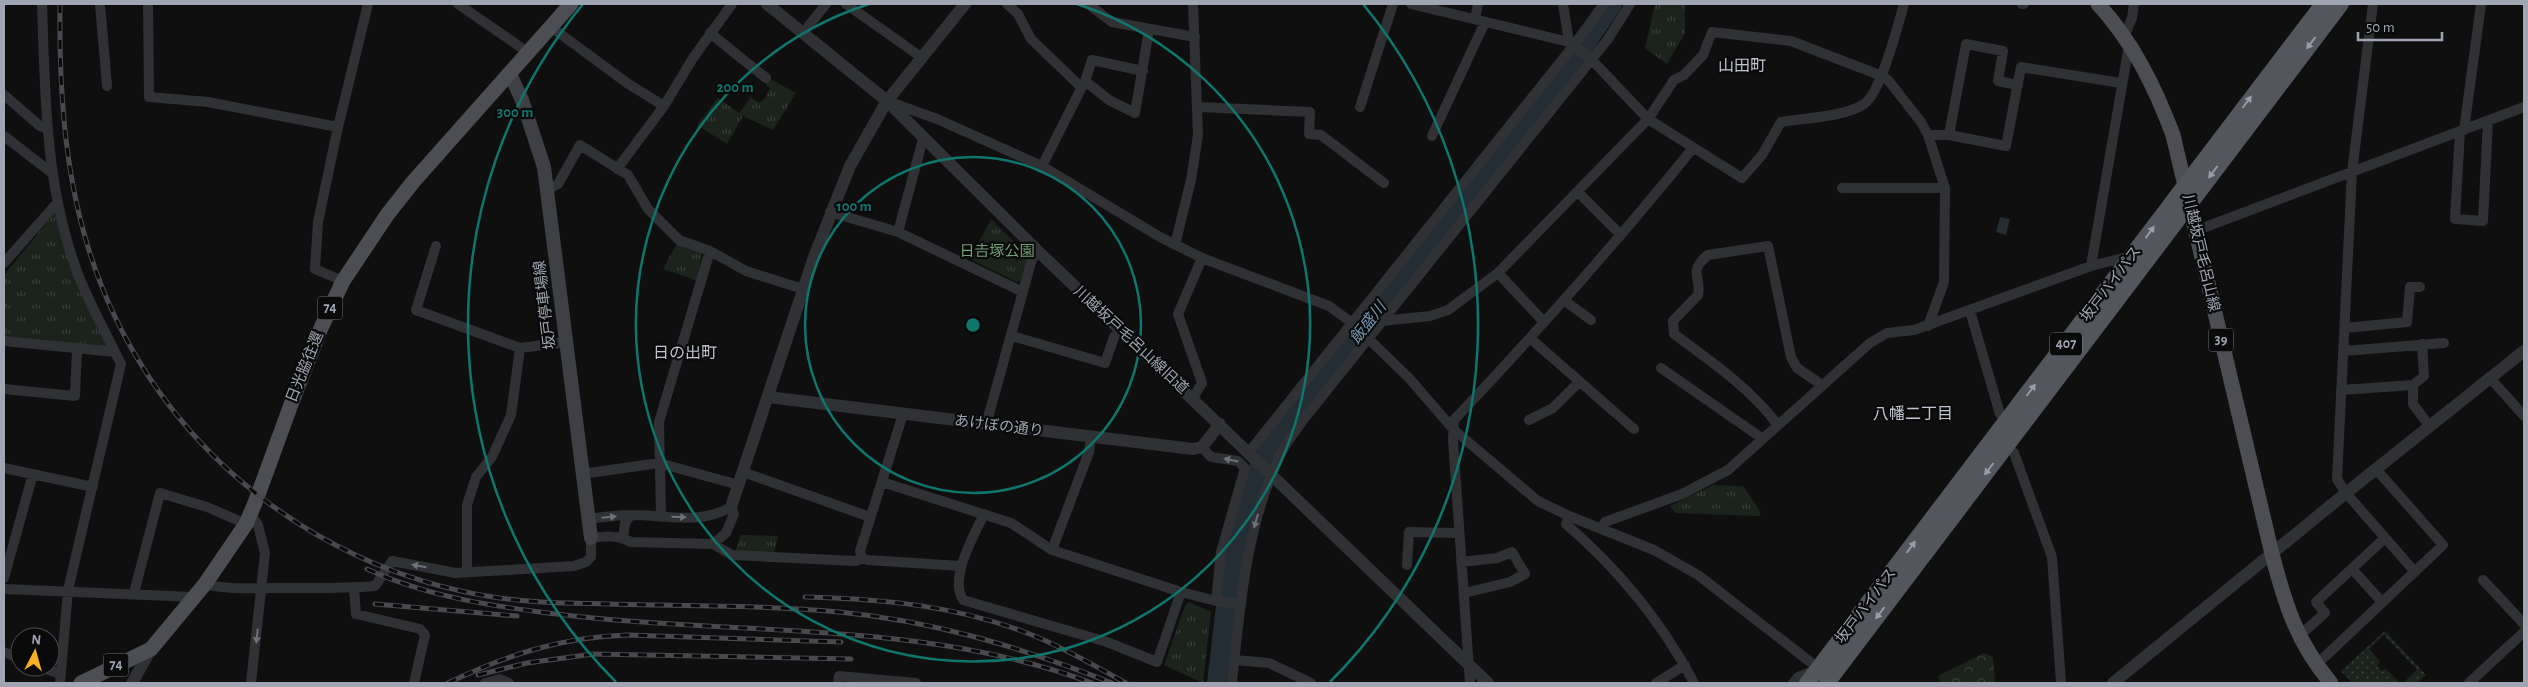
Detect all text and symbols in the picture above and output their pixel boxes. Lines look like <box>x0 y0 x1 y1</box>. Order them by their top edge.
scale bar <box>2358 10 2442 42</box>
text: 50 m <box>2366 20 2395 35</box>
one-way arrow <box>2306 36 2316 50</box>
district label: 山田町 <box>1718 58 1766 74</box>
text: 200 m <box>716 80 754 95</box>
one-way arrow <box>2242 96 2253 109</box>
text: 300 m <box>497 105 533 120</box>
one-way arrow <box>2208 165 2218 179</box>
street label: 川越坂戸毛呂山線 <box>2180 193 2223 313</box>
text: 100 m <box>836 199 872 214</box>
one-way arrow <box>2144 226 2155 239</box>
park label: 日𠮷塚公園 <box>959 243 1035 259</box>
street label: 坂戸バイパス <box>2077 243 2144 324</box>
street label: 坂戸停車場線 <box>531 259 558 351</box>
street label: 川越坂戸毛呂山線旧道 <box>1071 283 1192 397</box>
road number: 74 <box>318 296 342 320</box>
water label: 飯盛川 <box>1346 297 1390 347</box>
centre of rings <box>964 316 982 334</box>
road number: 39 <box>2208 328 2234 352</box>
street label: 日光脇往還 <box>283 329 326 405</box>
road number: 407 <box>2050 332 2082 356</box>
district label: 日の出町 <box>653 345 717 361</box>
one-way arrow <box>2025 384 2036 397</box>
district label: 八幡二丁目 <box>1873 405 1953 422</box>
street label: あけぼの通り <box>953 412 1045 439</box>
one-way arrow <box>1224 456 1239 464</box>
one-way arrow <box>1983 462 1994 475</box>
one-way arrow <box>602 513 618 521</box>
one-way arrow <box>672 513 688 521</box>
one-way arrow <box>1252 513 1260 528</box>
one-way arrow <box>1906 540 1916 554</box>
one-way arrow <box>411 562 426 570</box>
street label: 坂戸バイパス <box>1832 565 1899 646</box>
one-way arrow <box>1875 606 1885 620</box>
north arrow <box>10 627 60 677</box>
one-way arrow <box>253 628 261 644</box>
text: N <box>31 633 42 648</box>
road number: 74 <box>104 654 128 676</box>

